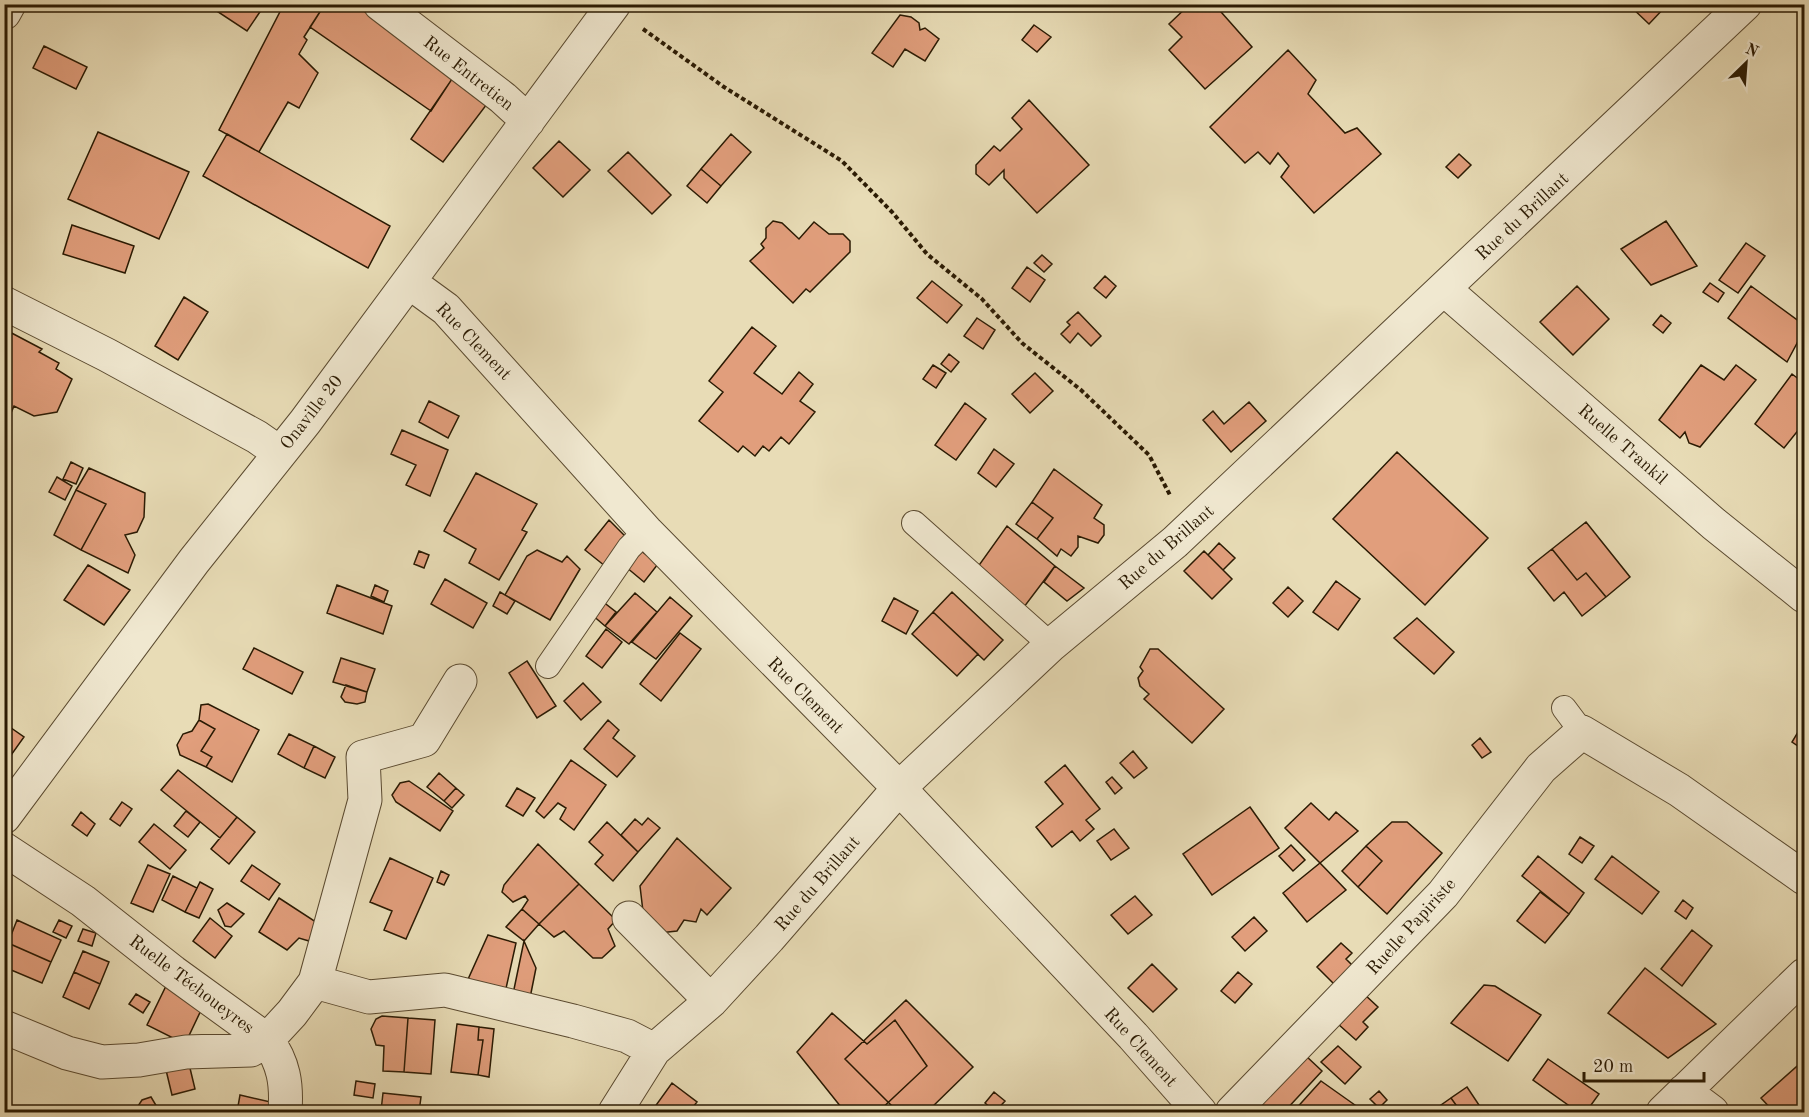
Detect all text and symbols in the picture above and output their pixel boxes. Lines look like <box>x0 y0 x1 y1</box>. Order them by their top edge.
street label: Rue Entretien <box>420 33 517 115</box>
north arrow <box>1716 33 1776 93</box>
text: N <box>1743 41 1761 61</box>
street label: Rue du Brillant <box>1473 170 1572 264</box>
street label: Rue Clement <box>432 300 514 384</box>
street label: Onaville 20 <box>277 372 346 453</box>
street label: Ruelle Trankil <box>1574 401 1671 488</box>
street label: Rue du Brillant <box>1116 502 1218 594</box>
street label: Rue Clement <box>764 654 847 737</box>
street label: Rue du Brillant <box>772 833 864 935</box>
street label: Ruelle Papiriste <box>1364 875 1460 978</box>
street label: Ruelle Téchoueyres <box>126 932 257 1038</box>
street label: Rue Clement <box>1100 1005 1180 1091</box>
scale bar <box>1584 1045 1704 1083</box>
text: 20 m <box>1593 1058 1633 1076</box>

